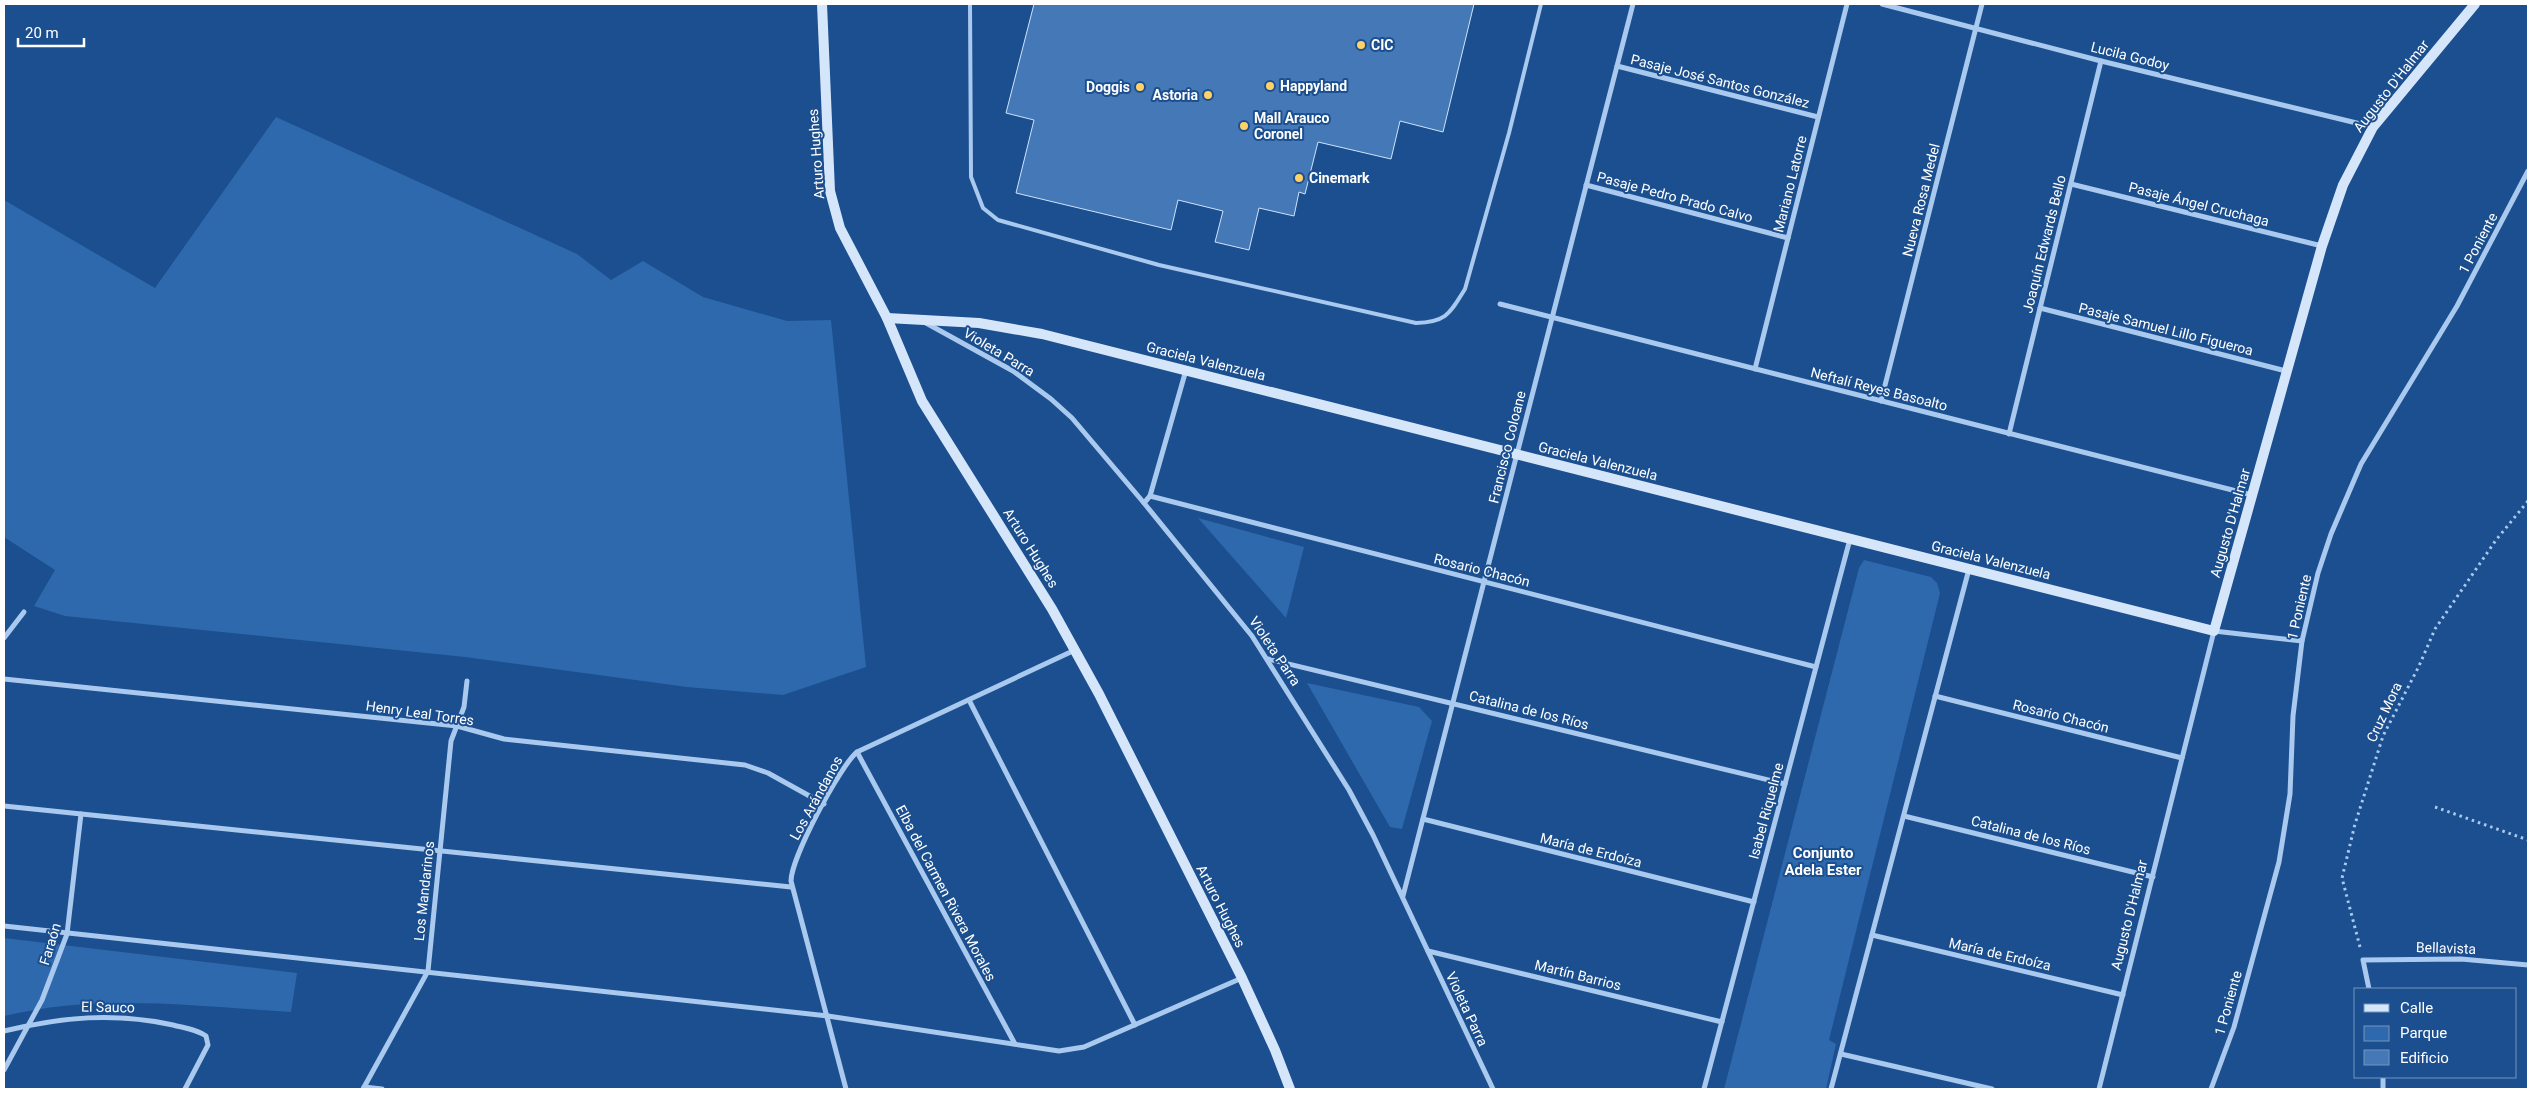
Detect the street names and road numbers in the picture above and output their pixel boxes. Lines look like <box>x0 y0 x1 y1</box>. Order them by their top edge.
street label: Augusto D'Halmar <box>2350 36 2432 135</box>
street label: Lucila Godoy <box>2089 39 2171 74</box>
street label: Pasaje José Santos González <box>1629 51 1811 111</box>
street label: Arturo Hughes <box>805 108 827 200</box>
street label: Mariano Latorre <box>1770 134 1810 234</box>
street label: Nueva Rosa Medel <box>1899 142 1943 258</box>
street label: Pasaje Pedro Prado Calvo <box>1595 168 1755 226</box>
street label: Joaquín Edwards Bello <box>2019 173 2069 315</box>
street label: Pasaje Ángel Cruchaga <box>2127 178 2271 229</box>
street label: 1 Poniente <box>2455 210 2501 276</box>
street label: Pasaje Samuel Lillo Figueroa <box>2077 300 2255 358</box>
street label: Violeta Parra <box>961 325 1037 379</box>
street label: Graciela Valenzuela <box>1145 338 1267 384</box>
street label: Neftalí Reyes Basoalto <box>1809 364 1949 414</box>
street label: Francisco Coloane <box>1485 389 1529 505</box>
street label: Graciela Valenzuela <box>1537 438 1659 484</box>
street label: Augusto D'Halmar <box>2207 466 2253 579</box>
street label: Arturo Hughes <box>1000 505 1062 591</box>
street label: Graciela Valenzuela <box>1930 537 2052 583</box>
street label: Rosario Chacón <box>1432 550 1532 590</box>
street label: 1 Poniente <box>2284 573 2314 641</box>
street label: Violeta Parra <box>1246 613 1304 689</box>
street label: Cruz Mora <box>2363 679 2405 745</box>
street label: Catalina de los Ríos <box>1468 687 1590 733</box>
street label: Rosario Chacón <box>2011 696 2111 736</box>
street label: Henry Leal Torres <box>365 697 475 729</box>
street label: Los Arándanos <box>786 753 846 843</box>
street label: Isabel Riquelme <box>1745 761 1787 861</box>
street label: Elba del Carmen Rivera Morales <box>893 802 999 984</box>
street label: Catalina de los Ríos <box>1970 812 2092 858</box>
street label: María de Erdoíza <box>1538 830 1644 870</box>
street label: Los Mandarinos <box>411 840 437 942</box>
street label: Augusto D'Halmar <box>2108 858 2150 972</box>
street label: Arturo Hughes <box>1193 862 1249 950</box>
street label: Faraón <box>36 921 64 967</box>
street label: María de Erdoíza <box>1947 934 2053 974</box>
street label: Bellavista <box>2416 939 2476 957</box>
street label: Martín Barrios <box>1533 957 1623 993</box>
street label: Violeta Parra <box>1443 969 1491 1049</box>
street label: 1 Poniente <box>2211 969 2245 1037</box>
street label: El Sauco <box>81 999 135 1015</box>

